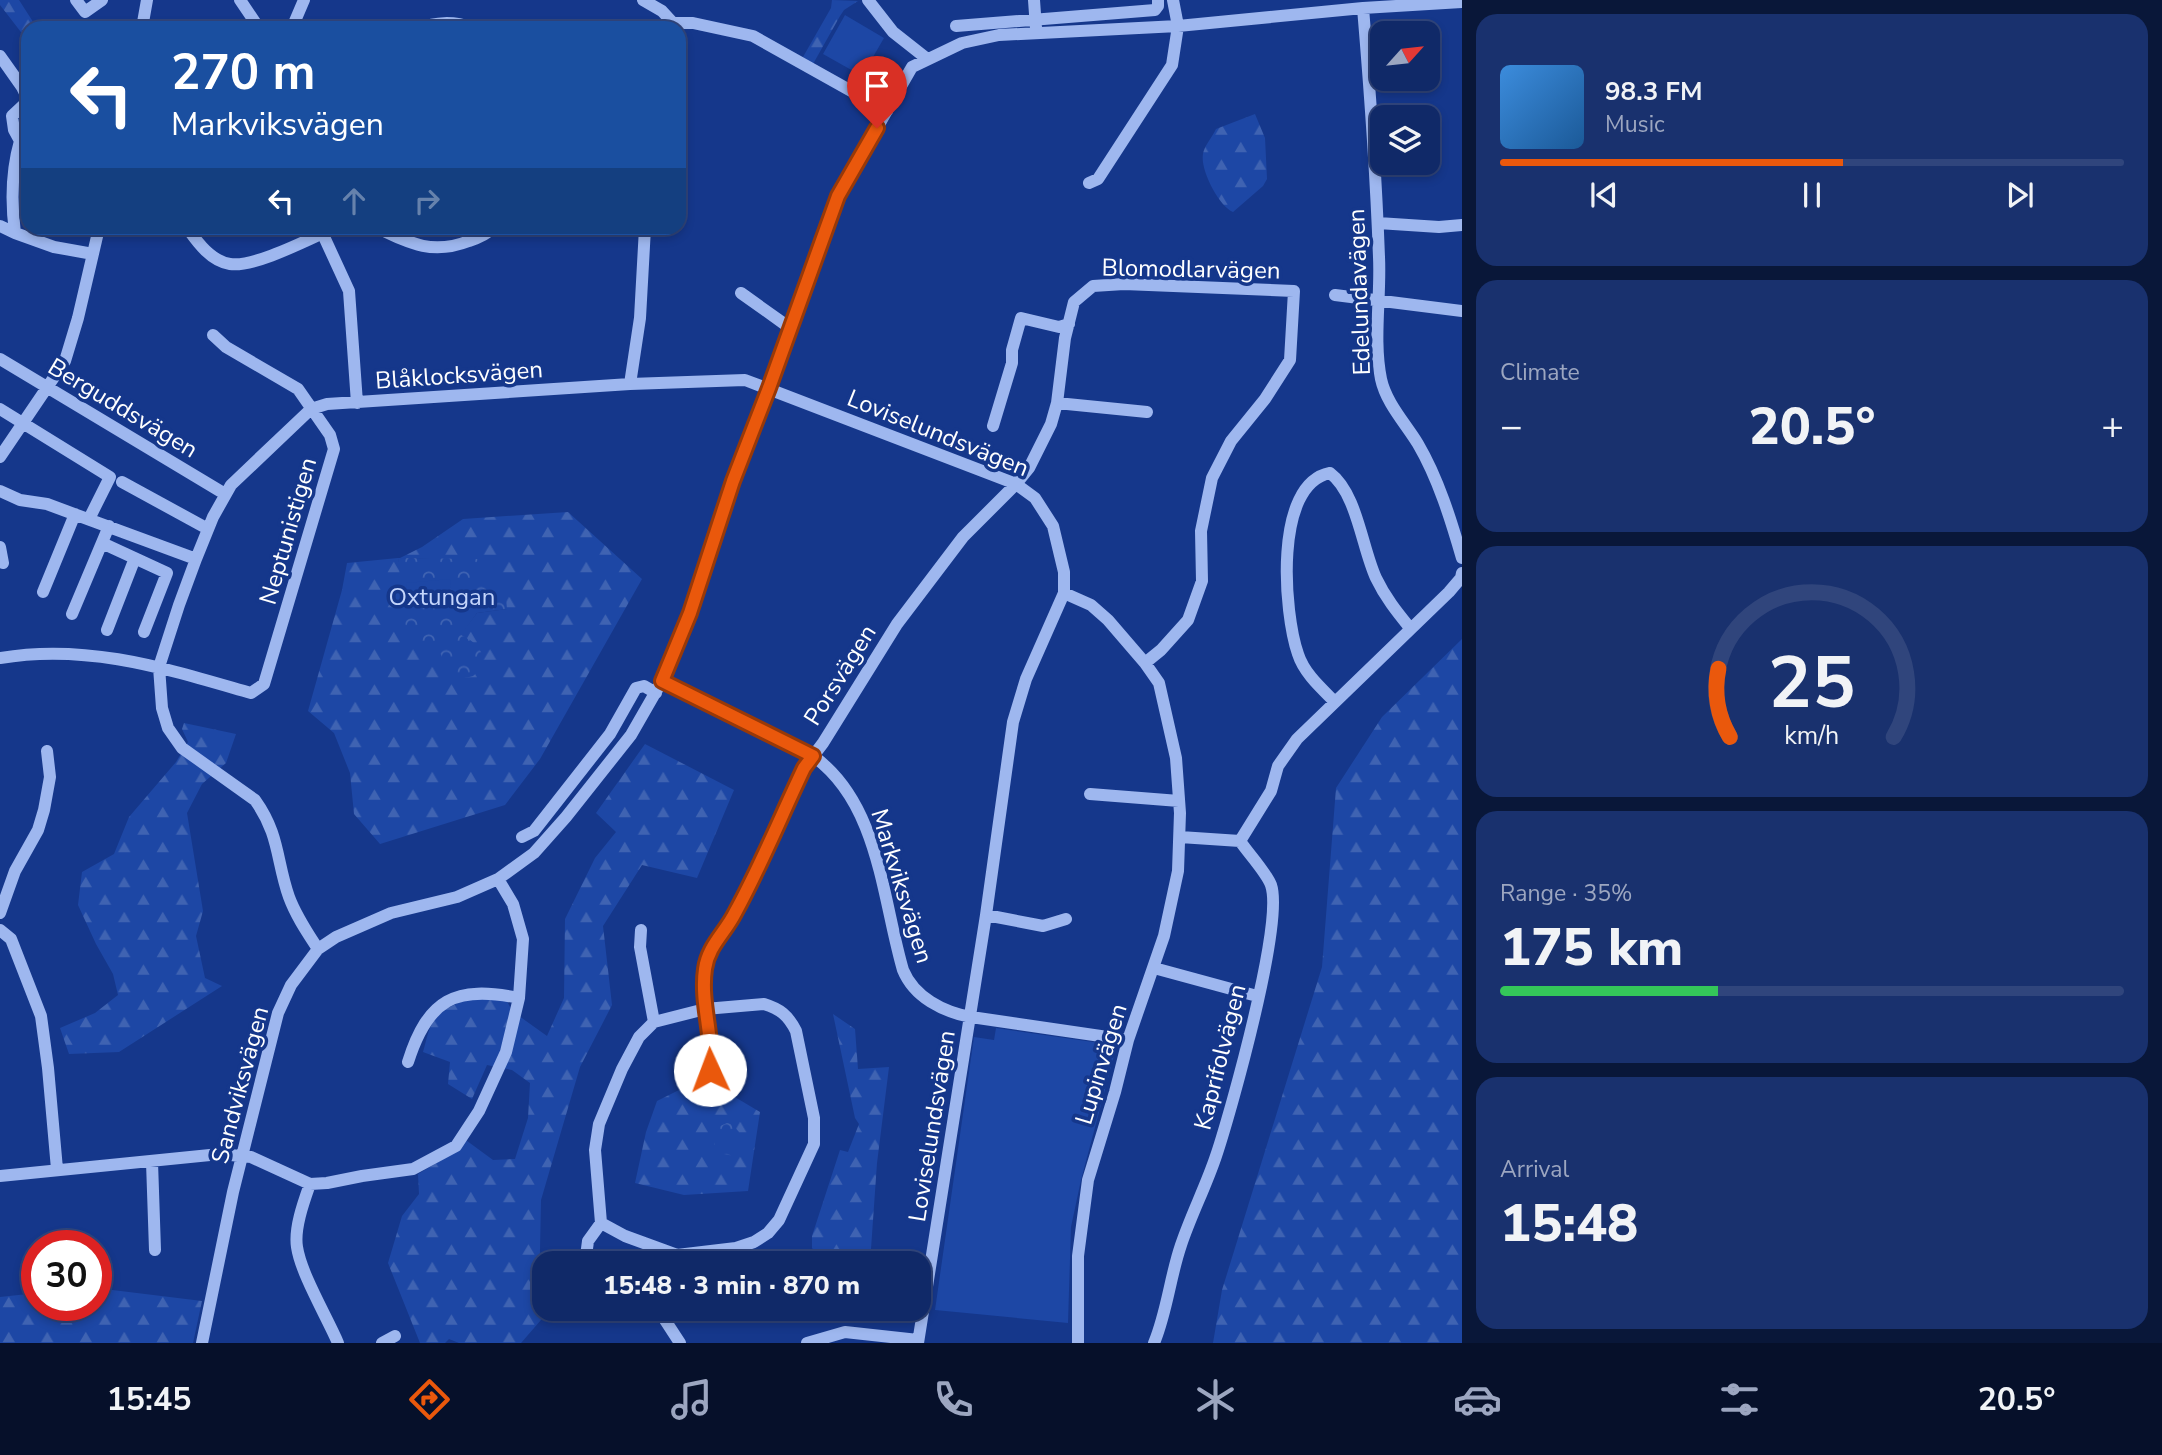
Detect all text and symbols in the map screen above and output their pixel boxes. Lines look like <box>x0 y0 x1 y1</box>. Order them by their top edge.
north arrow <box>1370 21 1440 91</box>
map controls <box>1370 21 1440 175</box>
text: 270 m <box>171 39 315 106</box>
icon: left <box>56 49 147 140</box>
pin <box>847 56 907 128</box>
icon: arrive <box>858 67 896 105</box>
text: 98.3 FM <box>1605 74 1702 109</box>
text: Markviksvägen <box>171 103 384 146</box>
button: layers <box>1370 105 1440 175</box>
text: Music <box>1605 109 1665 140</box>
icon: previous <box>1585 176 1623 214</box>
icon: pause <box>1793 176 1831 214</box>
icon: next <box>2001 176 2039 214</box>
icon: left <box>262 182 300 220</box>
icon: ahead <box>335 182 373 220</box>
icon: right <box>408 182 446 220</box>
street label: Edelundavägen <box>1340 208 1378 376</box>
street label: Blomodlarvägen <box>1101 251 1281 287</box>
street label: Berguddsvägen <box>42 351 204 465</box>
street label: Blåklocksvägen <box>374 353 544 397</box>
text: Climate <box>1500 357 1580 388</box>
street label: Loviselundsvägen <box>842 382 1034 484</box>
text: 20.5° <box>1748 391 1876 462</box>
text: − <box>1500 401 1523 452</box>
text: + <box>2101 401 2124 452</box>
street label: Neptunistigen <box>252 454 324 608</box>
park label: Oxtungan <box>389 581 495 613</box>
street label: Porsvägen <box>796 619 884 731</box>
text: 25 <box>1768 634 1856 734</box>
text: km/h <box>1784 719 1840 753</box>
street label: Markviksvägen <box>863 805 941 967</box>
text: Range · 35% <box>1500 878 1632 909</box>
text: 175 km <box>1500 912 1683 983</box>
street label: Kaprifolvägen <box>1186 981 1254 1133</box>
street label: Lupinvägen <box>1067 1000 1135 1128</box>
street label: Sandviksvägen <box>204 1003 276 1167</box>
street label: Loviselundsvägen <box>901 1028 963 1224</box>
position arrow <box>673 1033 747 1107</box>
text: Arrival <box>1500 1154 1569 1185</box>
text: 15:48 <box>1500 1188 1638 1259</box>
speed limit sign: 30 <box>21 1230 112 1321</box>
text: 15:48 · 3 min · 870 m <box>603 1268 860 1303</box>
icon: directions <box>405 1375 454 1424</box>
icon: music <box>667 1375 716 1424</box>
icon: phone <box>929 1375 978 1424</box>
icon: climate <box>1191 1375 1240 1424</box>
icon: car <box>1453 1375 1502 1424</box>
icon: filters <box>1715 1375 1764 1424</box>
text: 15:45 <box>107 1378 191 1421</box>
text: 20.5° <box>1978 1378 2055 1421</box>

